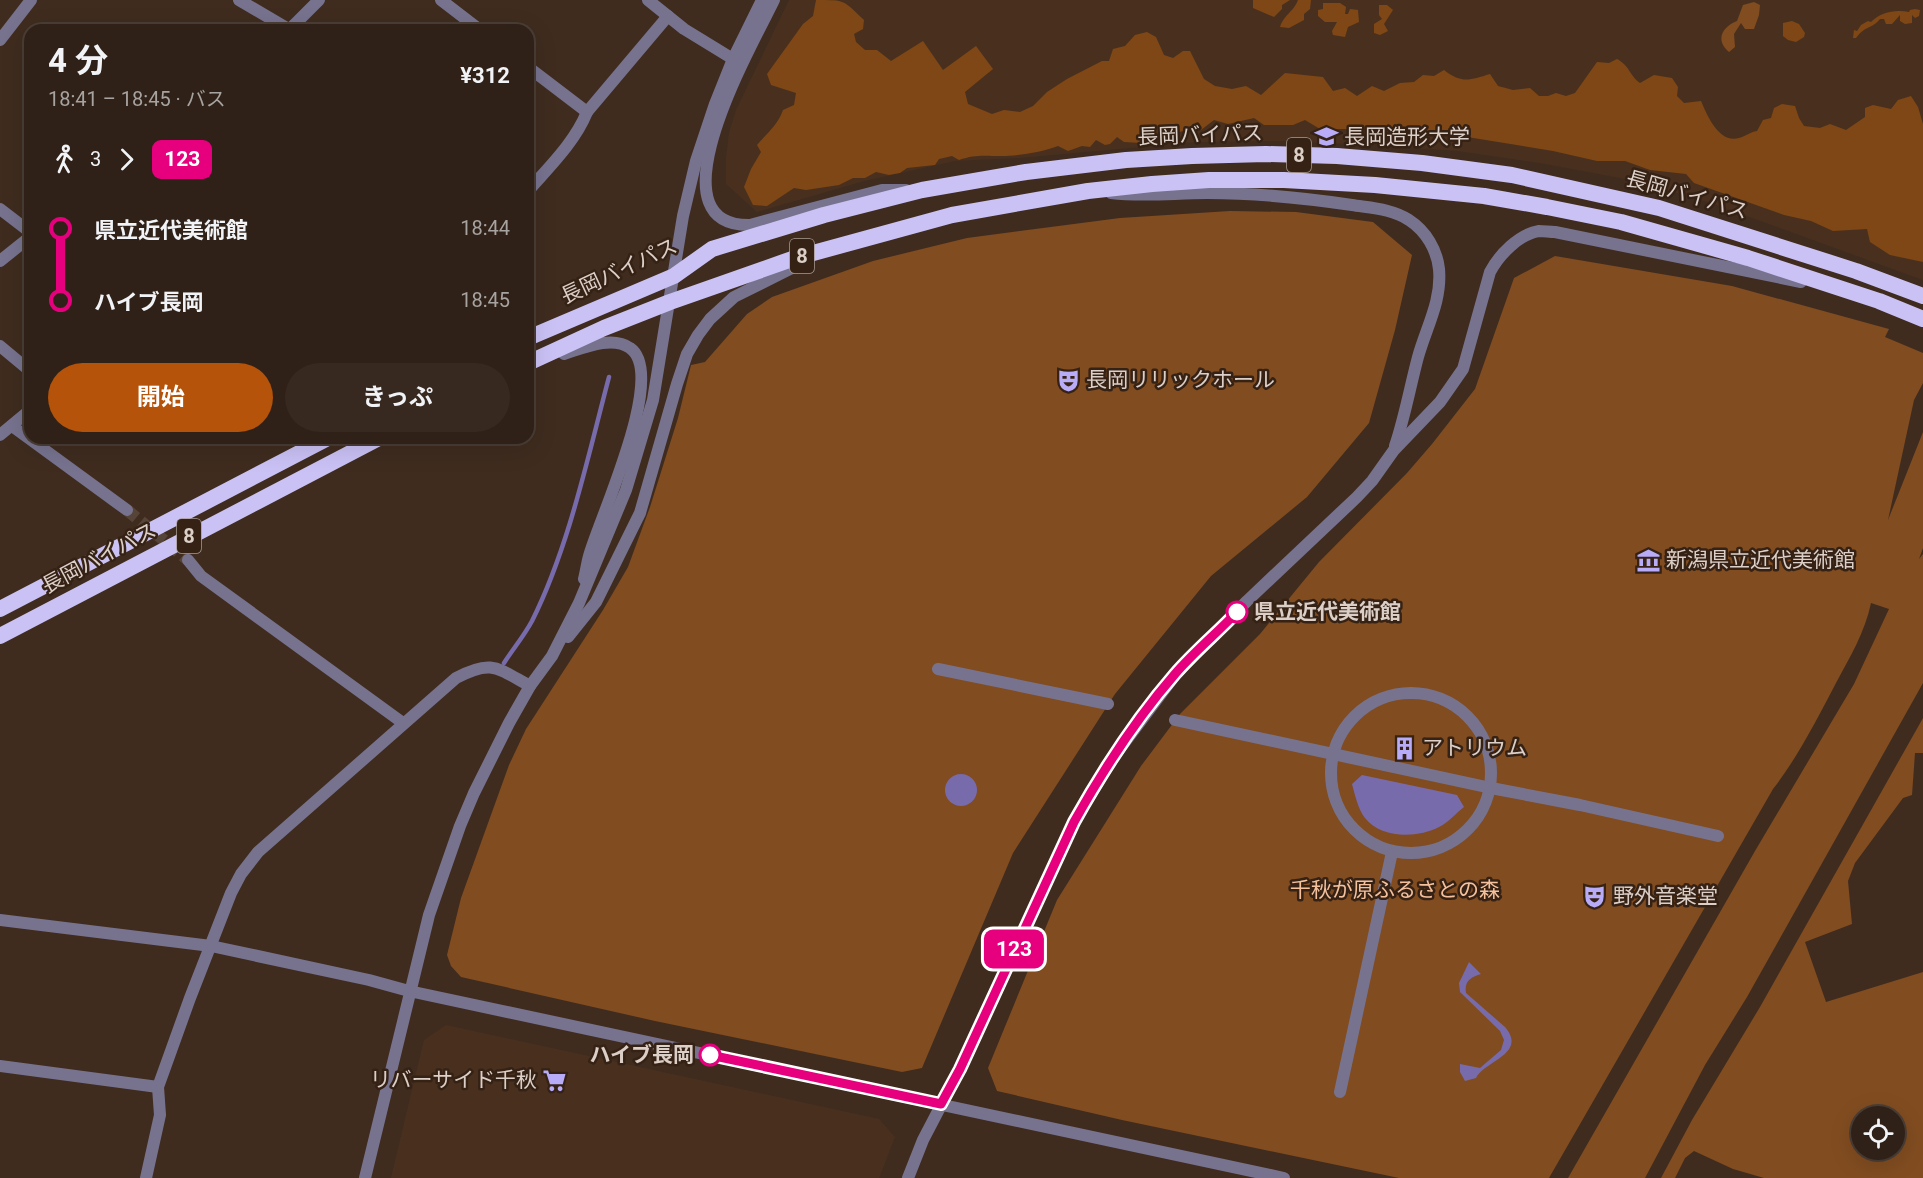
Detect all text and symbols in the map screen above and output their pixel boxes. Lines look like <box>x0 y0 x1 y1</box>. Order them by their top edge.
text: 4 分 <box>48 41 108 80</box>
text: ¥312 <box>460 63 510 88</box>
text: 18:41 – 18:45 · バス <box>48 87 226 111</box>
street label: 長岡バイパス <box>1137 121 1263 149</box>
school or university icon: 長岡造形大学 <box>1313 124 1339 150</box>
place label: 長岡造形大学 <box>1344 125 1470 149</box>
road number: 8 <box>1287 138 1311 172</box>
icon: walk <box>48 143 81 176</box>
icon: forward <box>110 143 143 176</box>
text: 3 <box>90 147 101 171</box>
text: 123 <box>164 147 200 171</box>
street label: 長岡バイパス <box>1623 166 1751 224</box>
text: 18:44 <box>460 216 510 240</box>
text: 県立近代美術館 <box>94 218 248 243</box>
street label: 長岡バイパス <box>557 234 681 308</box>
road number: 8 <box>790 239 814 273</box>
text: 18:45 <box>460 288 510 312</box>
text: ハイブ長岡 <box>94 290 204 315</box>
button: 開始 <box>48 363 273 432</box>
button: きっぷ <box>285 363 510 432</box>
theatre icon: 長岡リリックホール <box>1055 367 1081 393</box>
place label: 長岡リリックホール <box>1086 368 1275 392</box>
street label: 長岡バイパス <box>38 518 160 598</box>
road number: 8 <box>177 519 201 553</box>
museum icon: 新潟県立近代美術館 <box>1635 547 1661 573</box>
place label: 新潟県立近代美術館 <box>1666 548 1855 572</box>
place label: 県立近代美術館 <box>1254 600 1401 624</box>
marker: 県立近代美術館 <box>1226 601 1248 623</box>
building icon: アトリウム <box>1391 735 1417 761</box>
place label: アトリウム <box>1422 736 1527 760</box>
park label: 千秋が原ふるさとの森 <box>1290 878 1500 902</box>
theatre icon: 野外音楽堂 <box>1582 883 1608 909</box>
place label: 野外音楽堂 <box>1613 884 1718 908</box>
line badge: 123 <box>980 930 1048 968</box>
text: 123 <box>996 937 1032 961</box>
place label: ハイブ長岡 <box>589 1043 694 1067</box>
marker: ハイブ長岡 <box>699 1044 721 1066</box>
supermarket icon: リバーサイド千秋 <box>542 1067 568 1093</box>
place label: リバーサイド千秋 <box>369 1068 537 1092</box>
map controls <box>1851 1106 1905 1160</box>
button: locate <box>1851 1106 1905 1160</box>

